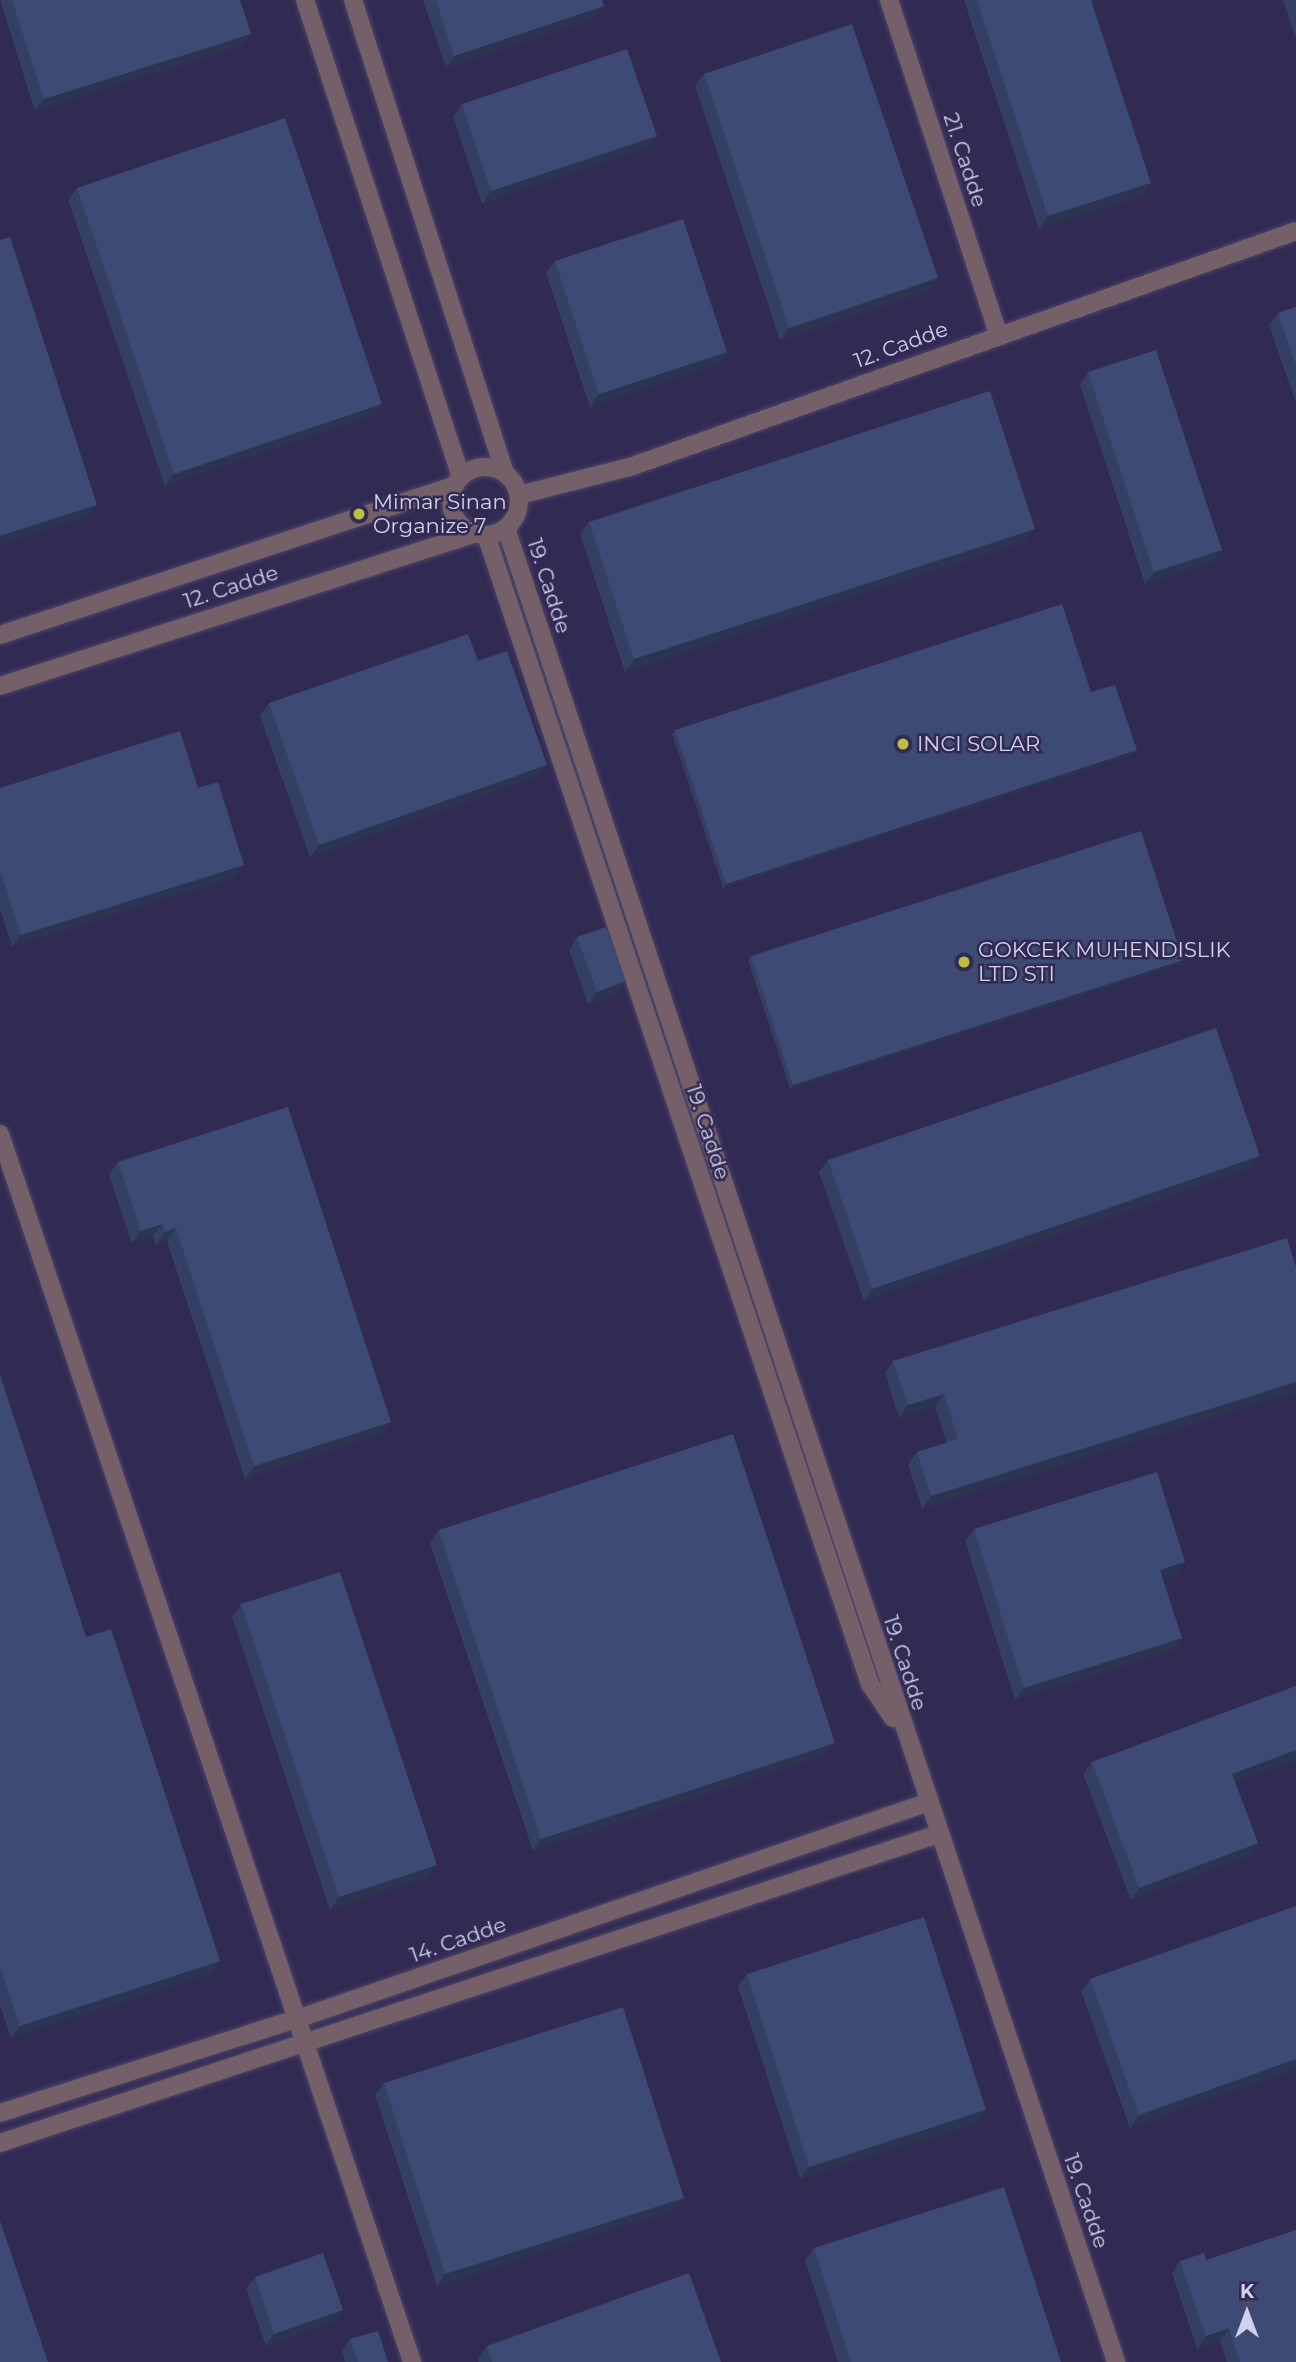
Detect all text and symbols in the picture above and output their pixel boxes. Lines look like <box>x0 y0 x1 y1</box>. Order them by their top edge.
street label: 21. Cadde <box>938 110 992 210</box>
street label: 12. Cadde <box>851 316 951 374</box>
place label: Mimar Sinan Organize 7 <box>373 489 507 539</box>
marker: Mimar Sinan Organize 7 <box>351 506 367 522</box>
street label: 19. Cadde <box>522 535 576 637</box>
street label: 12. Cadde <box>181 560 281 614</box>
place label: INCI SOLAR <box>917 731 1040 757</box>
marker: INCI SOLAR <box>895 736 911 752</box>
place label: GOKCEK MUHENDISLIK LTD STI <box>978 937 1230 987</box>
marker: GOKCEK MUHENDISLIK LTD STI <box>956 954 972 970</box>
street label: 19. Cadde <box>681 1081 735 1183</box>
street label: 19. Cadde <box>878 1612 932 1714</box>
street label: 14. Cadde <box>407 1912 509 1968</box>
street label: 19. Cadde <box>1058 2150 1114 2252</box>
north arrow <box>1212 2278 1282 2348</box>
text: K <box>1240 2280 1254 2303</box>

